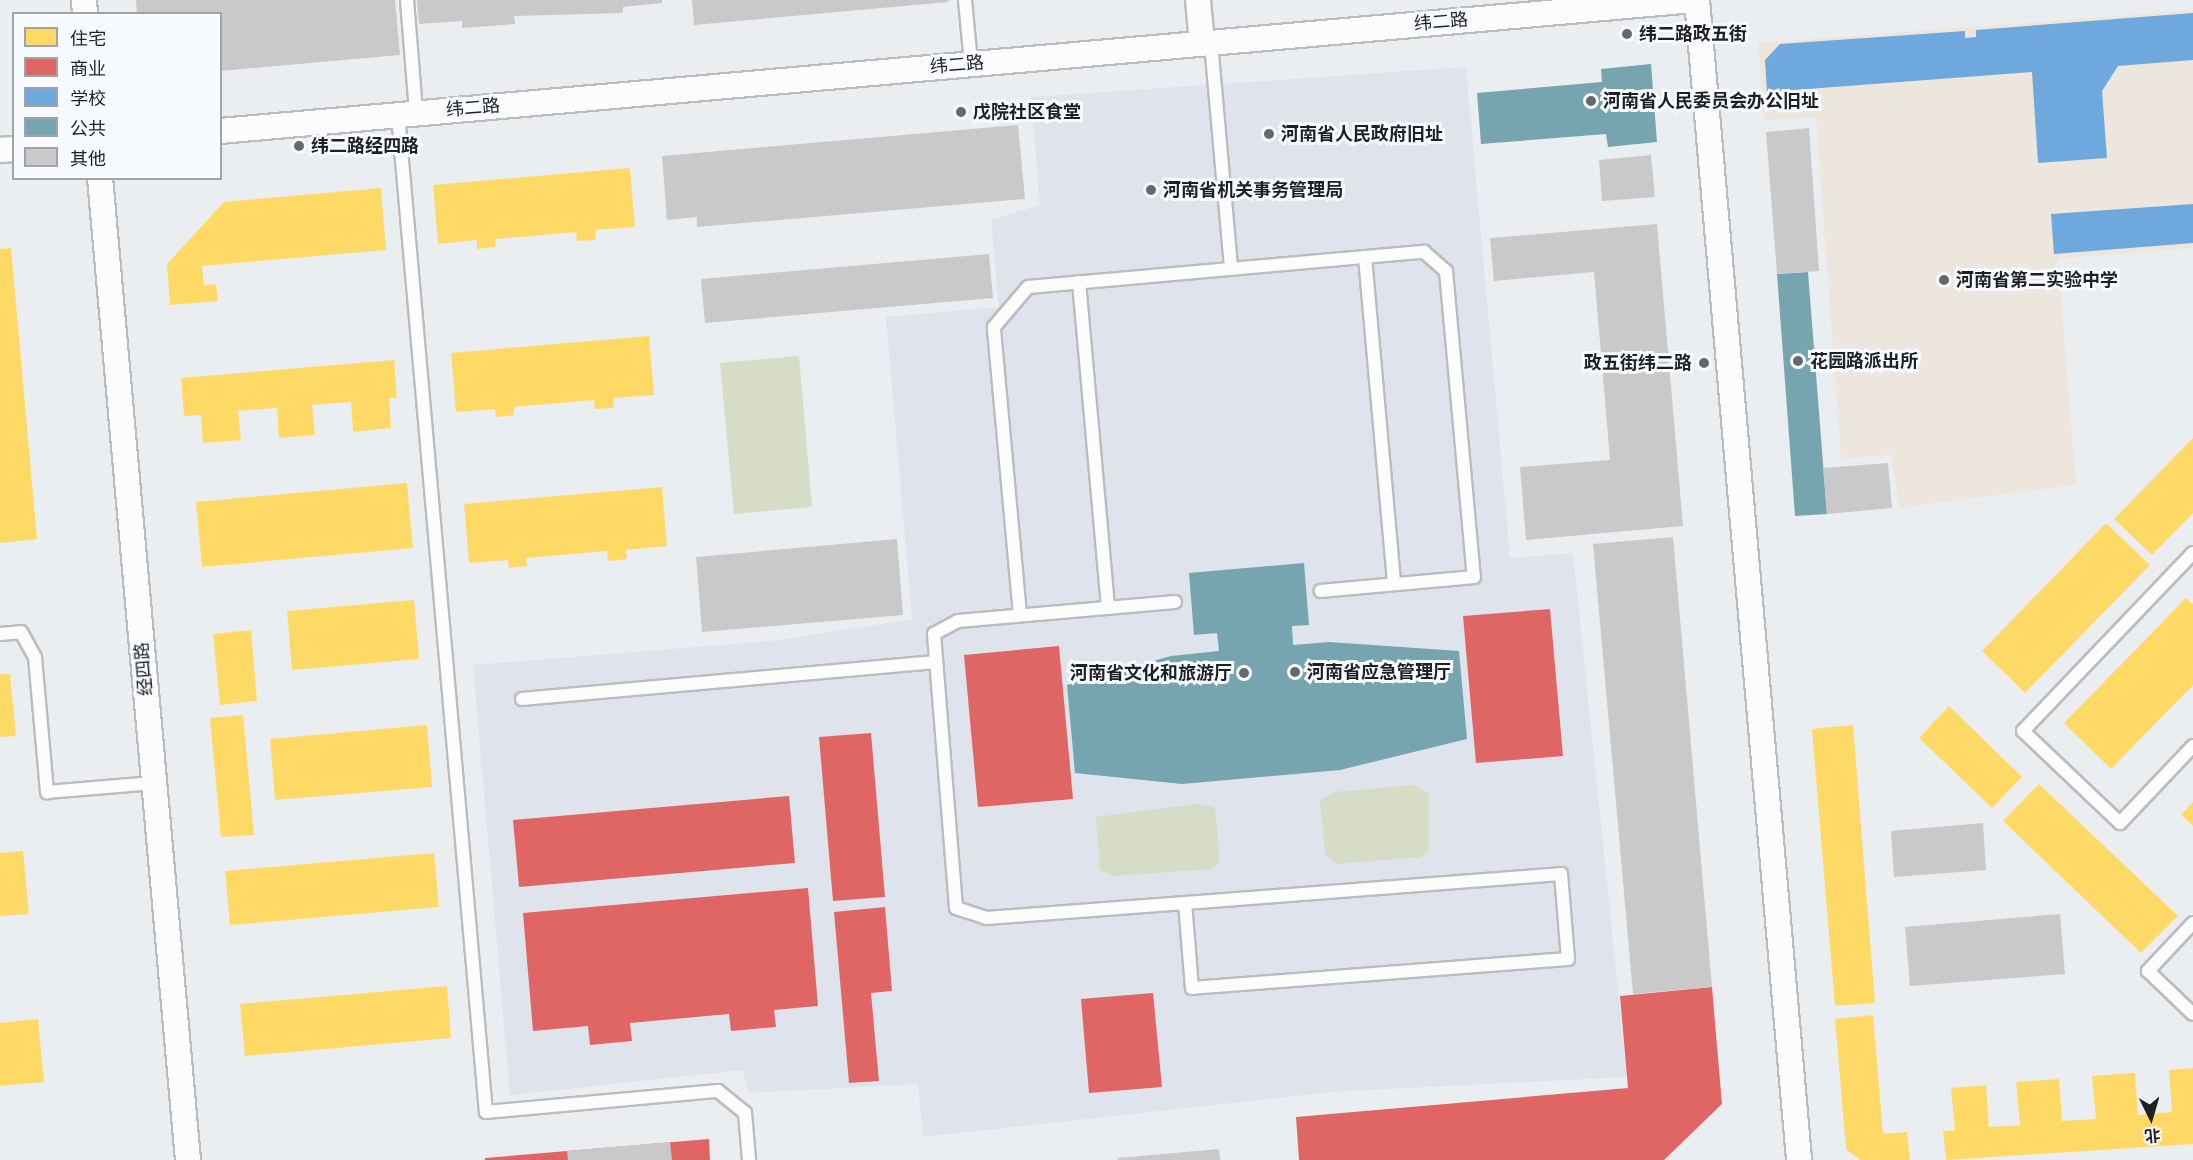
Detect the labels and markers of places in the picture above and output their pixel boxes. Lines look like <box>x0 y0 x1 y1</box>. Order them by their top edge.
place label: 纬二路政五街 <box>1639 23 1747 45</box>
marker: 纬二路政五街 <box>1620 27 1634 41</box>
place label: 河南省人民委员会办公旧址 <box>1603 90 1819 112</box>
marker: 河南省人民委员会办公旧址 <box>1584 94 1598 108</box>
place label: 戊院社区食堂 <box>973 101 1081 123</box>
marker: 戊院社区食堂 <box>954 105 968 119</box>
place label: 河南省人民政府旧址 <box>1281 123 1443 145</box>
marker: 河南省人民政府旧址 <box>1262 127 1276 141</box>
place label: 纬二路经四路 <box>311 135 419 157</box>
marker: 纬二路经四路 <box>292 139 306 153</box>
place label: 河南省机关事务管理局 <box>1163 179 1343 201</box>
marker: 河南省机关事务管理局 <box>1144 183 1158 197</box>
place label: 河南省第二实验中学 <box>1956 269 2118 291</box>
marker: 河南省第二实验中学 <box>1937 273 1951 287</box>
place label: 花园路派出所 <box>1810 350 1918 372</box>
place label: 政五街纬二路 <box>1584 352 1692 374</box>
marker: 花园路派出所 <box>1791 354 1805 368</box>
marker: 政五街纬二路 <box>1697 356 1711 370</box>
place label: 河南省应急管理厅 <box>1307 661 1451 683</box>
place label: 河南省文化和旅游厅 <box>1070 662 1232 684</box>
marker: 河南省应急管理厅 <box>1288 665 1302 679</box>
marker: 河南省文化和旅游厅 <box>1237 666 1251 680</box>

